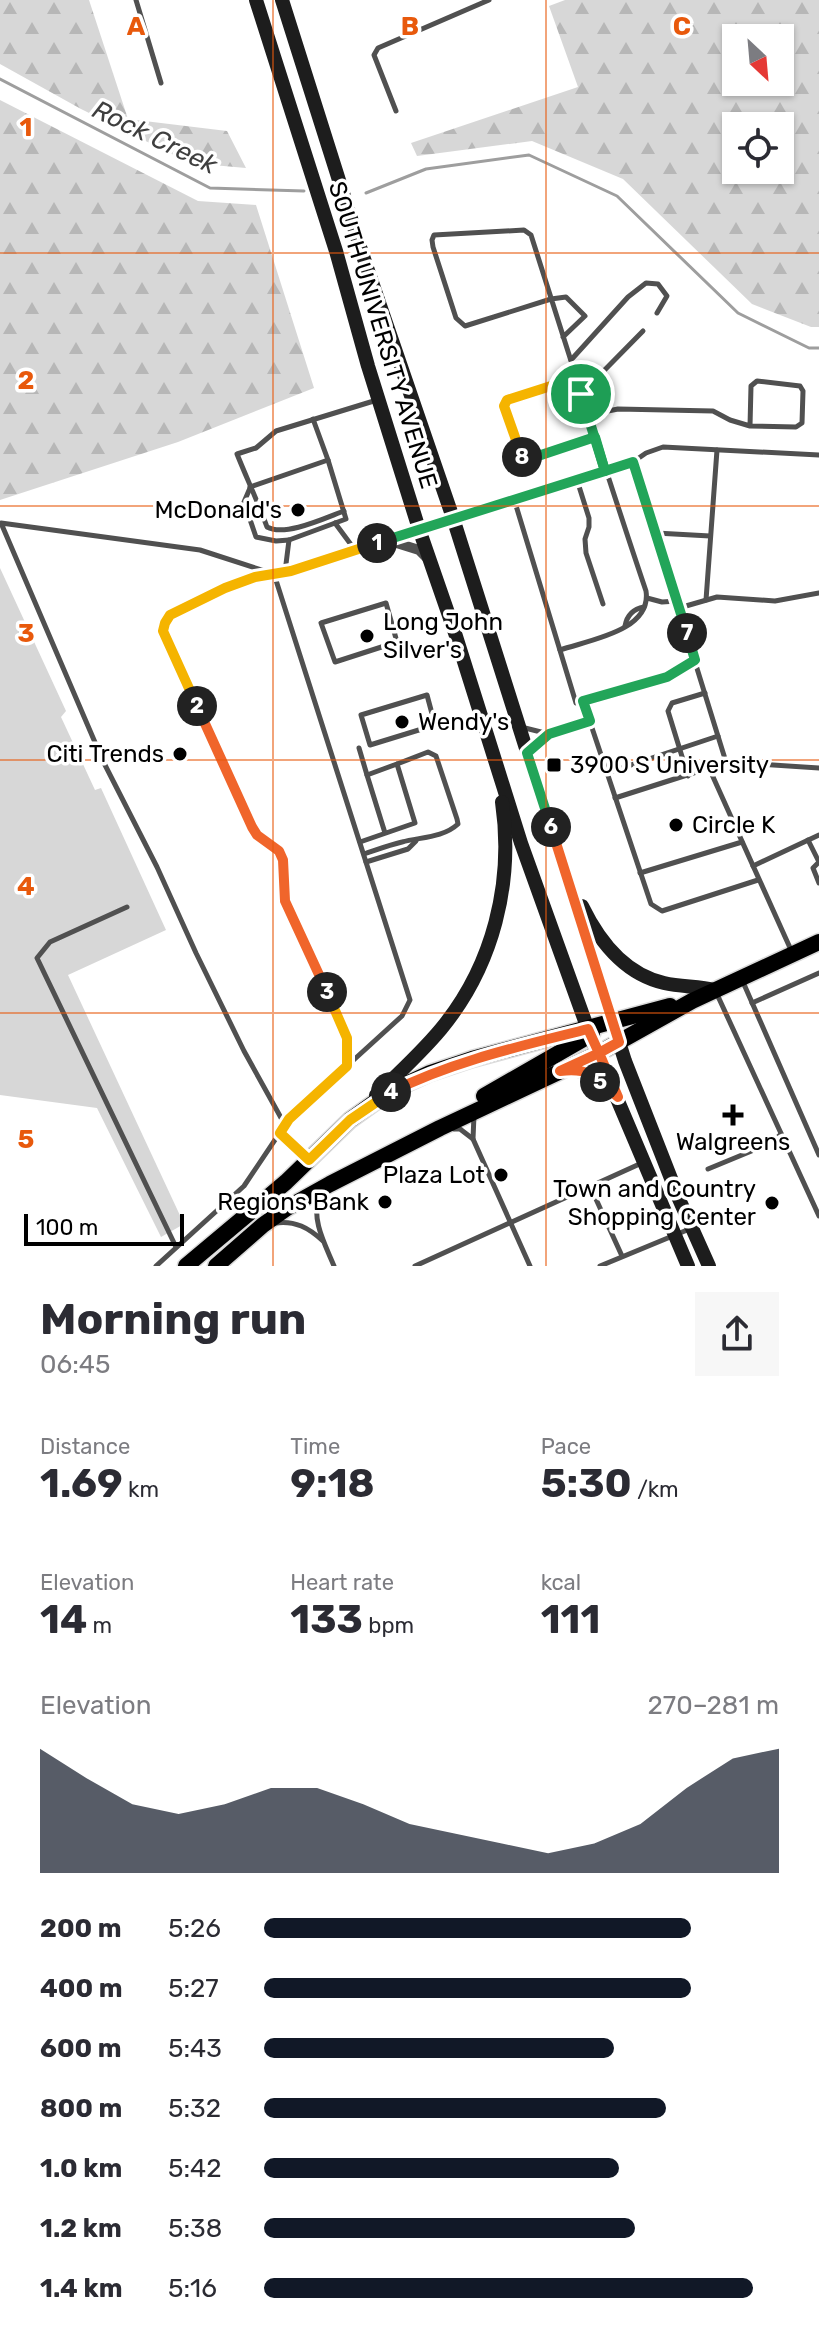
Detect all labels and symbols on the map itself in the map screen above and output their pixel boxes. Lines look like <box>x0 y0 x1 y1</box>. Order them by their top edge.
text: A <box>127 11 146 42</box>
text: B <box>401 11 419 42</box>
text: C <box>673 11 691 42</box>
north arrow <box>722 24 794 96</box>
water label: Rock Creek <box>87 94 223 181</box>
text: 1 <box>20 112 32 143</box>
street label: SOUTH UNIVERSITY AVENUE <box>323 178 443 492</box>
pin <box>547 360 615 428</box>
text: 2 <box>18 365 34 396</box>
pin: 8 <box>502 437 542 477</box>
place label: McDonald's <box>155 496 282 524</box>
marker: McDonald's <box>289 501 307 519</box>
pin: 1 <box>357 523 397 563</box>
place label: Long John Silver's <box>383 608 503 664</box>
pin: 7 <box>667 613 707 653</box>
text: 3 <box>17 618 35 649</box>
marker: Long John Silver's <box>358 627 376 645</box>
pin: 2 <box>177 686 217 726</box>
place label: Wendy's <box>418 708 509 736</box>
marker: Wendy's <box>393 713 411 731</box>
place label: Citi Trends <box>46 740 164 768</box>
marker: Citi Trends <box>171 745 189 763</box>
place label: 3900 S University <box>570 751 769 779</box>
marker: 3900 S University <box>545 756 563 774</box>
pin: 6 <box>531 807 571 847</box>
place label: Circle K <box>692 811 776 839</box>
marker: Circle K <box>667 816 685 834</box>
text: 4 <box>17 871 35 902</box>
pin: 3 <box>307 972 347 1012</box>
pin: 5 <box>580 1062 620 1102</box>
pin: 4 <box>371 1072 411 1112</box>
marker: Walgreens <box>724 1106 742 1124</box>
text: 5 <box>18 1124 34 1155</box>
place label: Walgreens <box>676 1128 790 1156</box>
place label: Plaza Lot <box>383 1161 485 1189</box>
marker: Plaza Lot <box>492 1166 510 1184</box>
place label: Town and Country Shopping Center <box>553 1175 756 1231</box>
place label: Regions Bank <box>217 1188 370 1216</box>
marker: Regions Bank <box>376 1193 394 1211</box>
marker: Town and Country Shopping Center <box>763 1194 781 1212</box>
scale bar <box>24 1210 184 1246</box>

